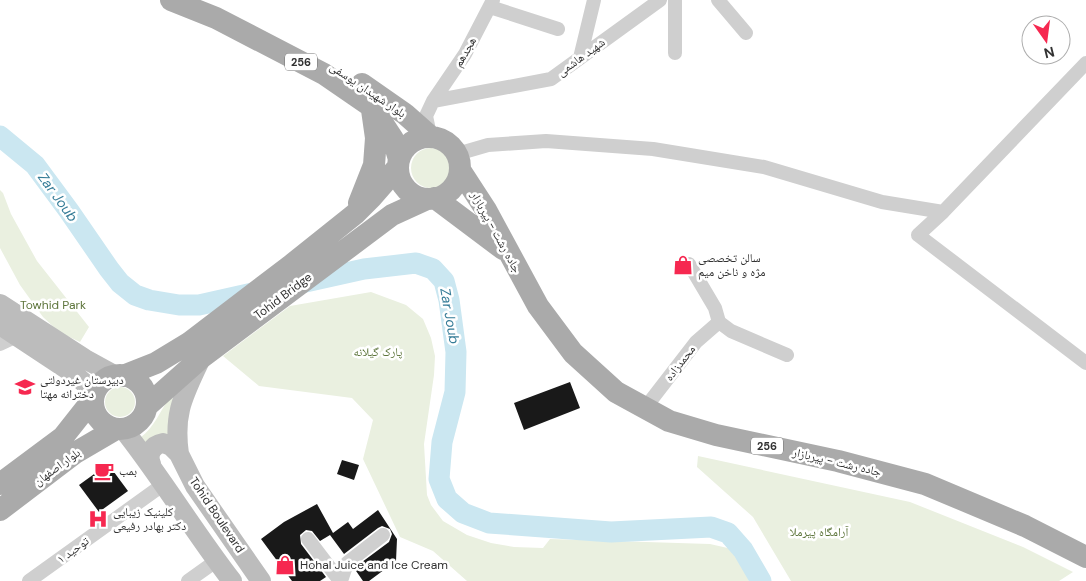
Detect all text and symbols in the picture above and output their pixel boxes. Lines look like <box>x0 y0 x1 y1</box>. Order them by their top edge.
north arrow <box>1021 15 1071 65</box>
street label: هجدهم <box>450 34 480 70</box>
street label: شهید هاشمی <box>554 34 608 80</box>
text: N <box>1042 43 1056 63</box>
road number: 256 <box>285 54 317 70</box>
street label: بلوار شهیدان یوسفی <box>327 59 409 121</box>
water label: Zar Joub <box>34 169 82 225</box>
street label: جاده رشت - پیربازار <box>467 188 525 276</box>
place label: سالن تخصصی مژه و ناخن میم <box>698 250 766 280</box>
shop icon: سالن تخصصی مژه و ناخن میم <box>672 254 694 276</box>
street label: Tohid Bridge <box>251 269 315 323</box>
water label: Zar Joub <box>436 287 464 346</box>
park label: Towhid Park <box>20 297 86 313</box>
street label: محمدزاده <box>661 342 699 384</box>
park label: پارک گیلانه <box>354 344 403 360</box>
place label: دبیرستان غیردولتی دخترانه مهتا <box>40 372 124 402</box>
school or university icon: دبیرستان غیردولتی دخترانه مهتا <box>14 376 36 398</box>
road number: 256 <box>751 438 783 454</box>
street label: جاده رشت - پیربازار <box>790 444 883 480</box>
street label: بلوار اصفهان <box>30 445 84 489</box>
cafe icon: بمب <box>93 460 115 482</box>
place label: بمب <box>119 463 137 479</box>
street label: Tohid Boulevard <box>186 474 248 556</box>
place label: کلینیک زیبایی دکتر بهادر رفیعی <box>113 504 186 534</box>
hospital icon: کلینیک زیبایی دکتر بهادر رفیعی <box>87 508 109 530</box>
park label: آرامگاه پیرملا <box>790 524 849 540</box>
street label: توحید ۱ <box>54 533 93 567</box>
shop icon: Hohal Juice and Ice Cream <box>274 554 296 576</box>
place label: Hohal Juice and Ice Cream <box>300 557 448 573</box>

